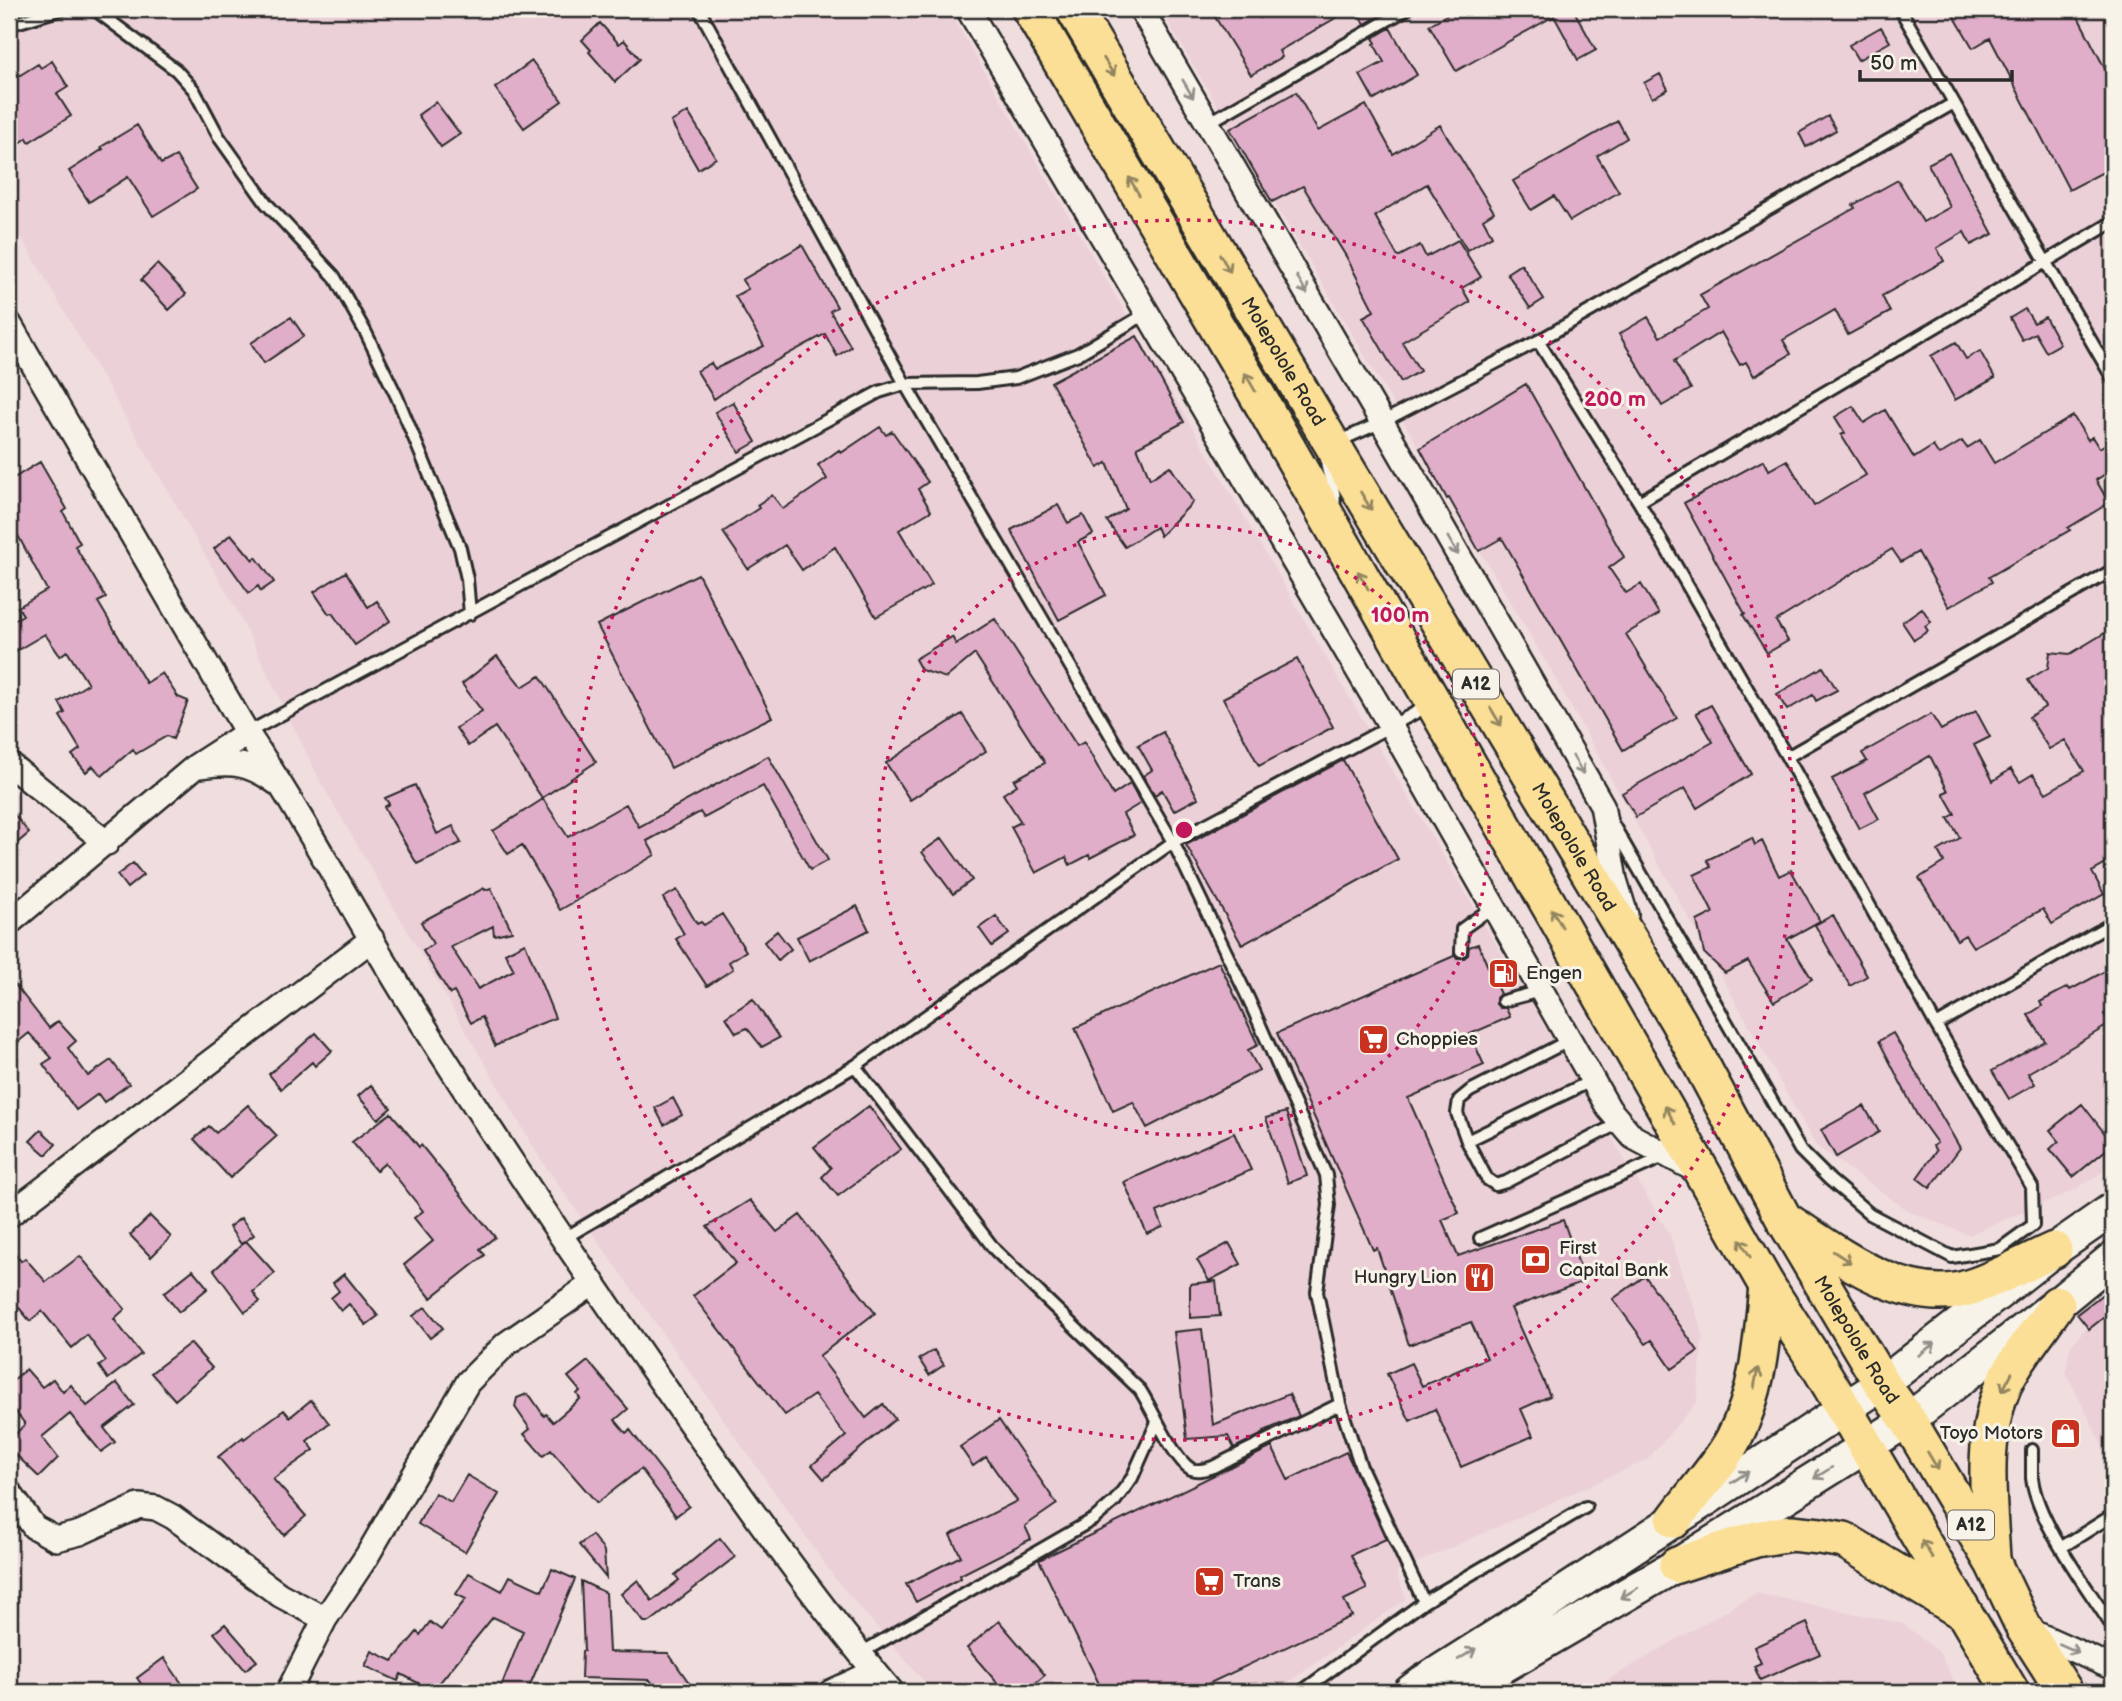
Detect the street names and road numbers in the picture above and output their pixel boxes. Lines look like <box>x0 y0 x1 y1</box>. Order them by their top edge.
street label: Molepolole Road <box>1236 293 1330 430</box>
road number: A12 <box>1453 670 1499 698</box>
street label: Molepolole Road <box>1526 779 1621 916</box>
street label: Molepolole Road <box>1809 1272 1904 1408</box>
road number: A12 <box>1948 1510 1994 1540</box>

